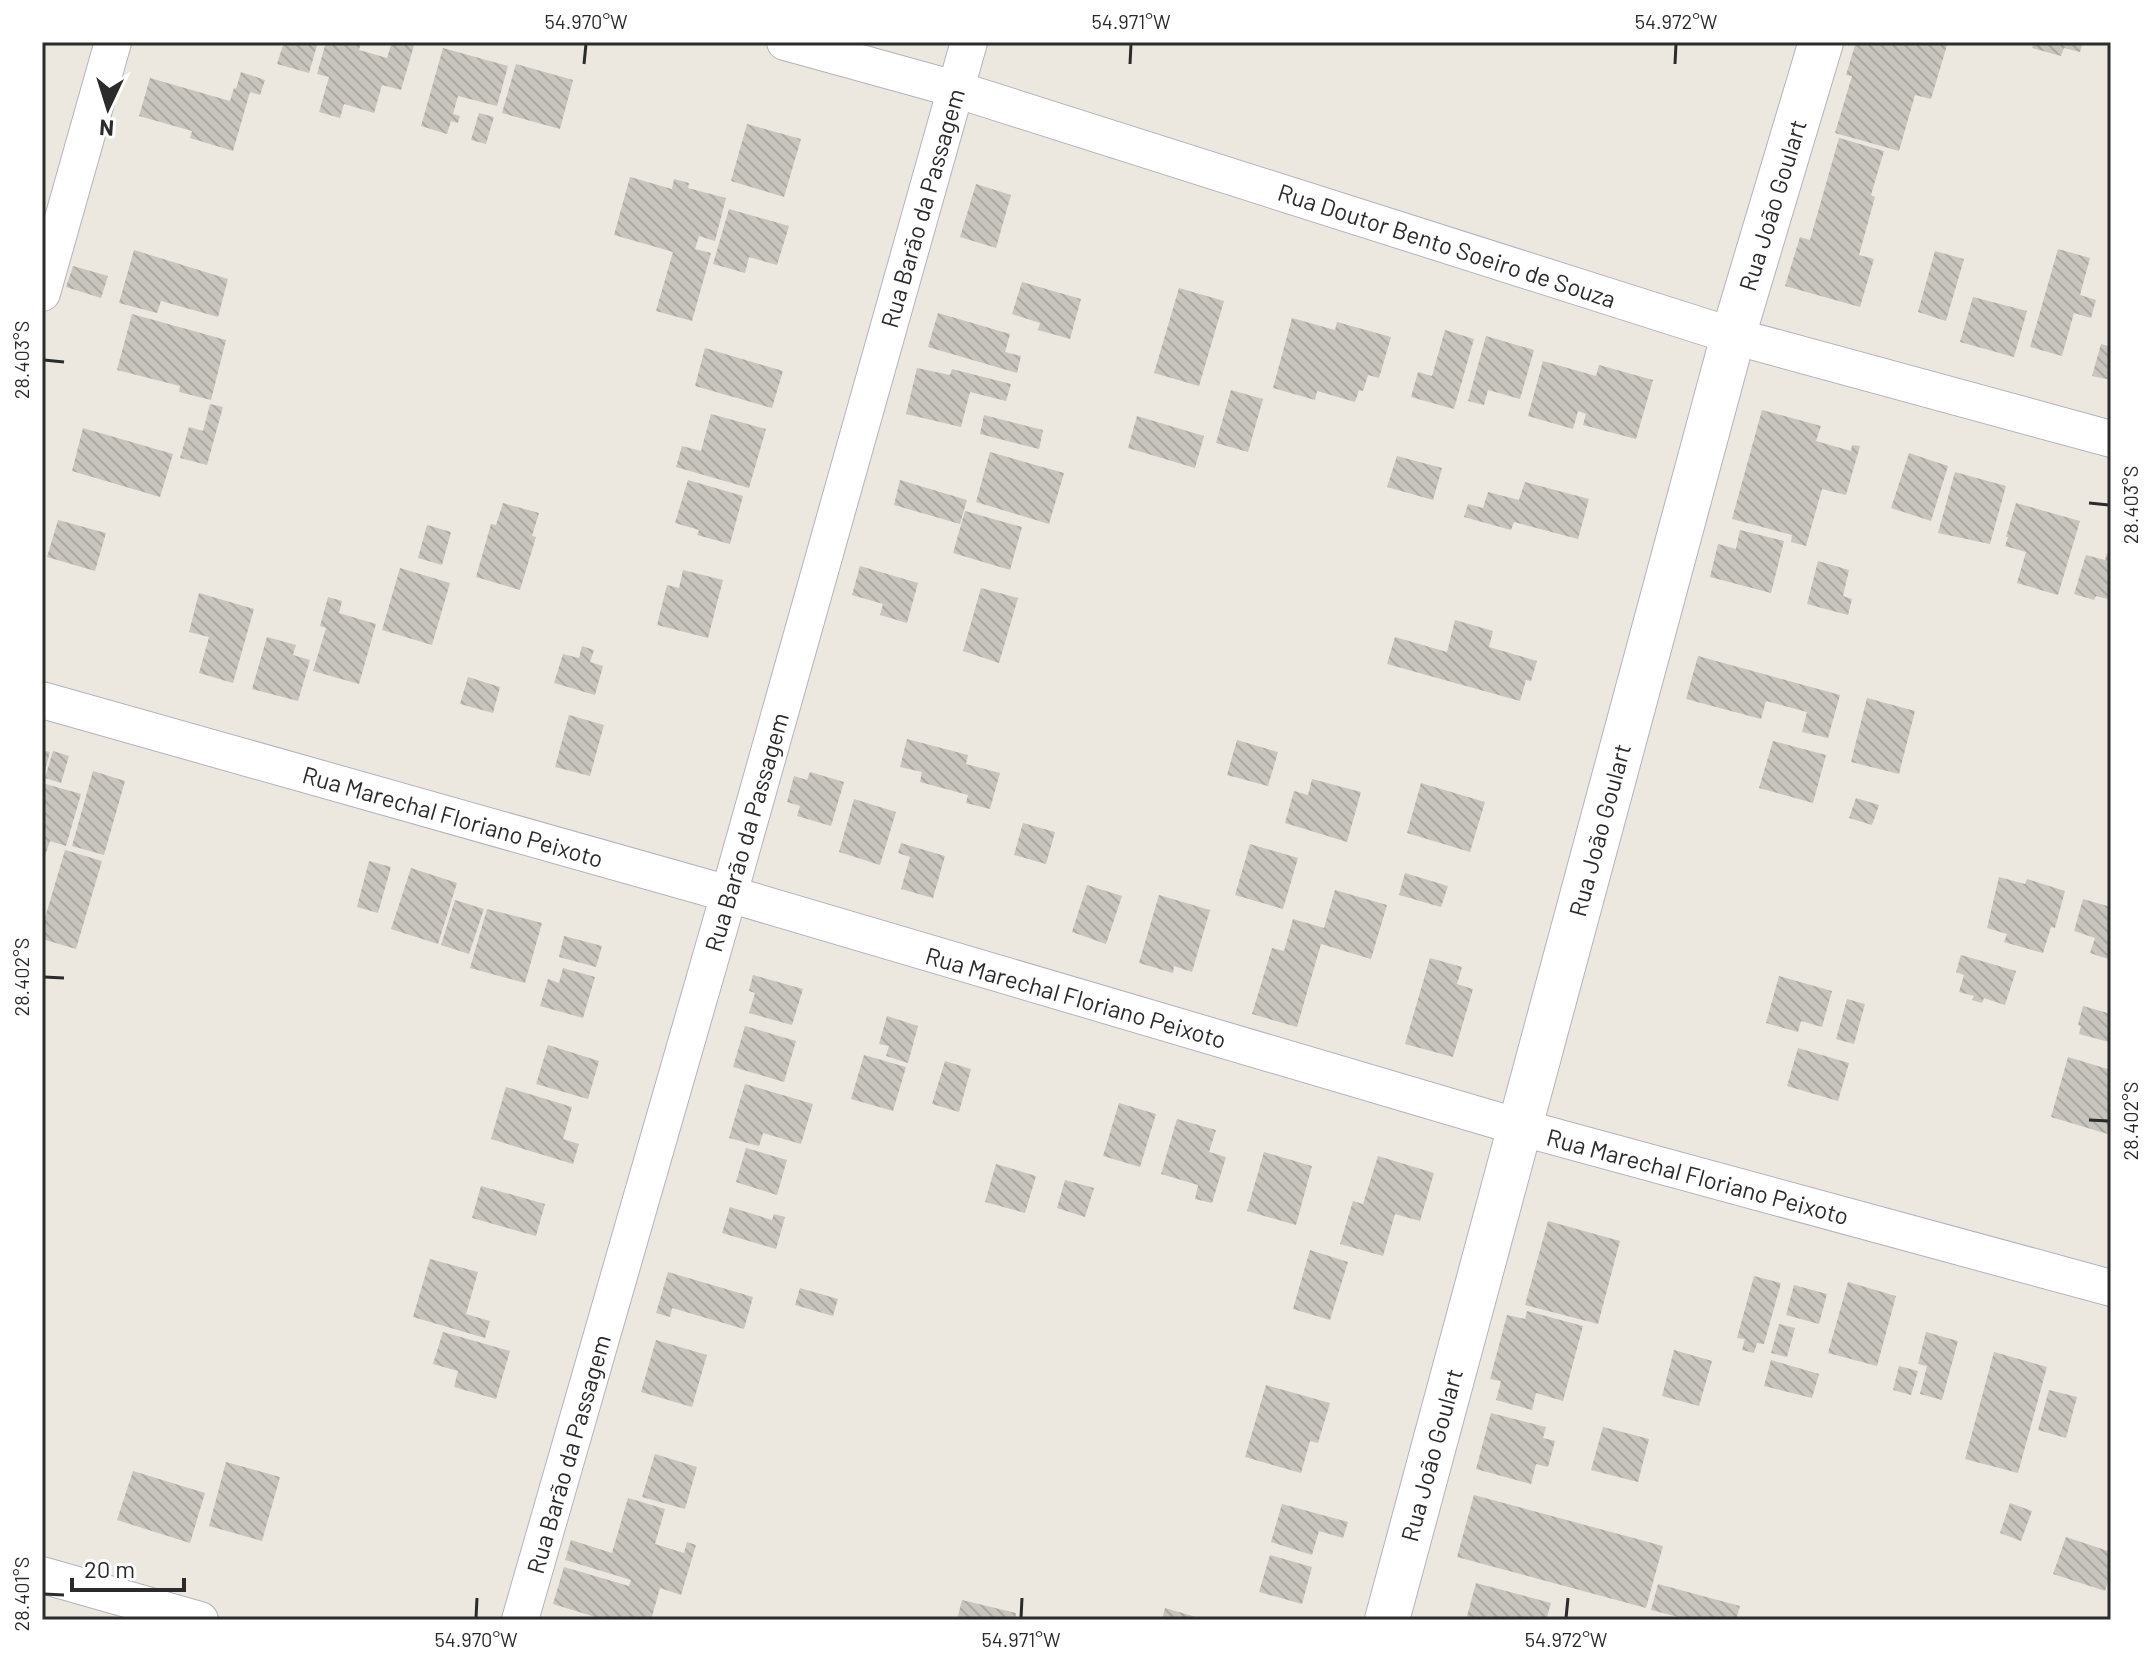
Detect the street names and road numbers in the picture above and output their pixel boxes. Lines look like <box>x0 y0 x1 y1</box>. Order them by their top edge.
street label: Rua Barão da Passagem <box>874 85 970 331</box>
street label: Rua João Goulart <box>1732 116 1812 294</box>
street label: Rua Doutor Bento Soeiro de Souza <box>1274 177 1620 313</box>
street label: Rua Barão da Passagem <box>698 709 794 955</box>
street label: Rua João Goulart <box>1562 740 1636 920</box>
street label: Rua Marechal Floriano Peixoto <box>299 759 607 873</box>
street label: Rua Marechal Floriano Peixoto <box>922 940 1230 1054</box>
street label: Rua Marechal Floriano Peixoto <box>1544 1122 1852 1230</box>
street label: Rua Barão da Passagem <box>520 1331 616 1577</box>
street label: Rua João Goulart <box>1394 1365 1468 1545</box>

